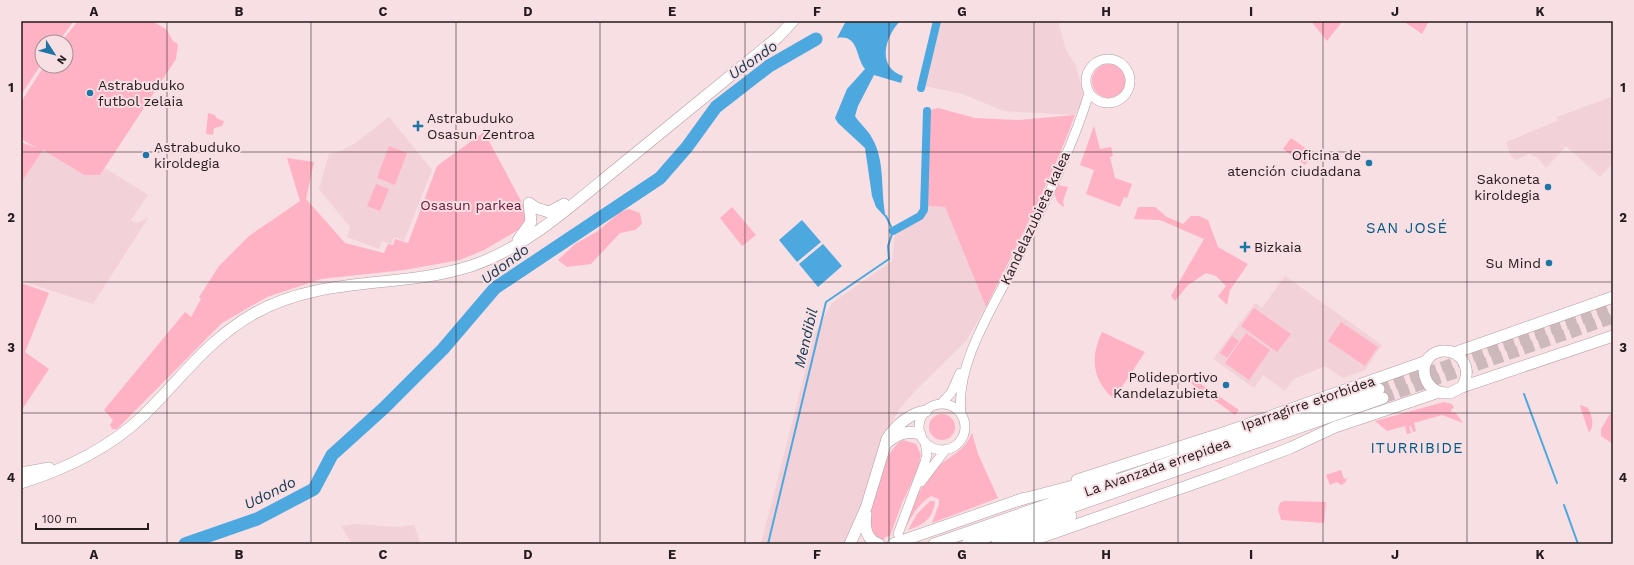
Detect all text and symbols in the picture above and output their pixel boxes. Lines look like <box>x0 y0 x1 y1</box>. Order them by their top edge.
text: A <box>90 4 99 19</box>
text: B <box>235 4 244 19</box>
text: C <box>379 4 388 19</box>
text: D <box>523 4 533 19</box>
text: E <box>668 4 676 19</box>
text: F <box>813 4 821 19</box>
text: G <box>957 4 967 19</box>
text: H <box>1101 4 1111 19</box>
text: I <box>1249 4 1253 19</box>
text: J <box>1391 4 1399 19</box>
text: K <box>1535 4 1545 19</box>
north arrow <box>34 34 74 74</box>
water label: Udondo <box>725 37 781 83</box>
text: N <box>54 52 69 67</box>
place label: Astrabuduko futbol zelaia <box>98 77 185 109</box>
text: 1 <box>8 80 14 95</box>
text: 1 <box>1620 80 1626 95</box>
marker: Astrabuduko futbol zelaia <box>85 88 95 98</box>
place label: Astrabuduko Osasun Zentroa <box>427 110 535 142</box>
marker: Astrabuduko Osasun Zentroa <box>412 120 424 132</box>
place label: Astrabuduko kiroldegia <box>154 139 241 171</box>
place label: Oficina de atención ciudadana <box>1227 147 1361 179</box>
street label: Kandelazubieta kalea <box>997 149 1073 287</box>
marker: Astrabuduko kiroldegia <box>141 150 151 160</box>
marker: Oficina de atención ciudadana <box>1364 158 1374 168</box>
place label: Sakoneta kiroldegia <box>1474 171 1540 203</box>
marker: Sakoneta kiroldegia <box>1543 182 1553 192</box>
park label: Osasun parkea <box>420 197 522 213</box>
text: 2 <box>7 210 15 225</box>
text: 2 <box>1619 210 1627 225</box>
district label: SAN JOSÉ <box>1366 219 1448 237</box>
place label: Bizkaia <box>1254 239 1302 255</box>
water label: Udondo <box>477 240 533 288</box>
marker: Bizkaia <box>1239 241 1251 253</box>
place label: Su Mind <box>1486 255 1541 271</box>
marker: Su Mind <box>1544 258 1554 268</box>
water label: Mendibil <box>790 306 822 370</box>
text: 3 <box>7 340 15 355</box>
text: 3 <box>1619 340 1627 355</box>
place label: Polideportivo Kandelazubieta <box>1113 369 1218 401</box>
street label: Iparragirre etorbidea <box>1239 373 1377 433</box>
marker: Polideportivo Kandelazubieta <box>1221 380 1231 390</box>
street label: La Avanzada errepidea <box>1082 434 1232 500</box>
district label: ITURRIBIDE <box>1370 439 1464 457</box>
text: 4 <box>7 470 16 485</box>
text: 4 <box>1619 470 1628 485</box>
water label: Udondo <box>241 473 299 513</box>
scale bar <box>36 505 148 531</box>
text: 100 m <box>42 512 77 526</box>
text: A <box>90 547 99 562</box>
text: B <box>235 547 244 562</box>
text: C <box>379 547 388 562</box>
text: D <box>523 547 533 562</box>
text: E <box>668 547 676 562</box>
text: F <box>813 547 821 562</box>
text: G <box>957 547 967 562</box>
text: H <box>1101 547 1111 562</box>
text: I <box>1249 547 1253 562</box>
text: J <box>1391 547 1399 562</box>
text: K <box>1535 547 1545 562</box>

